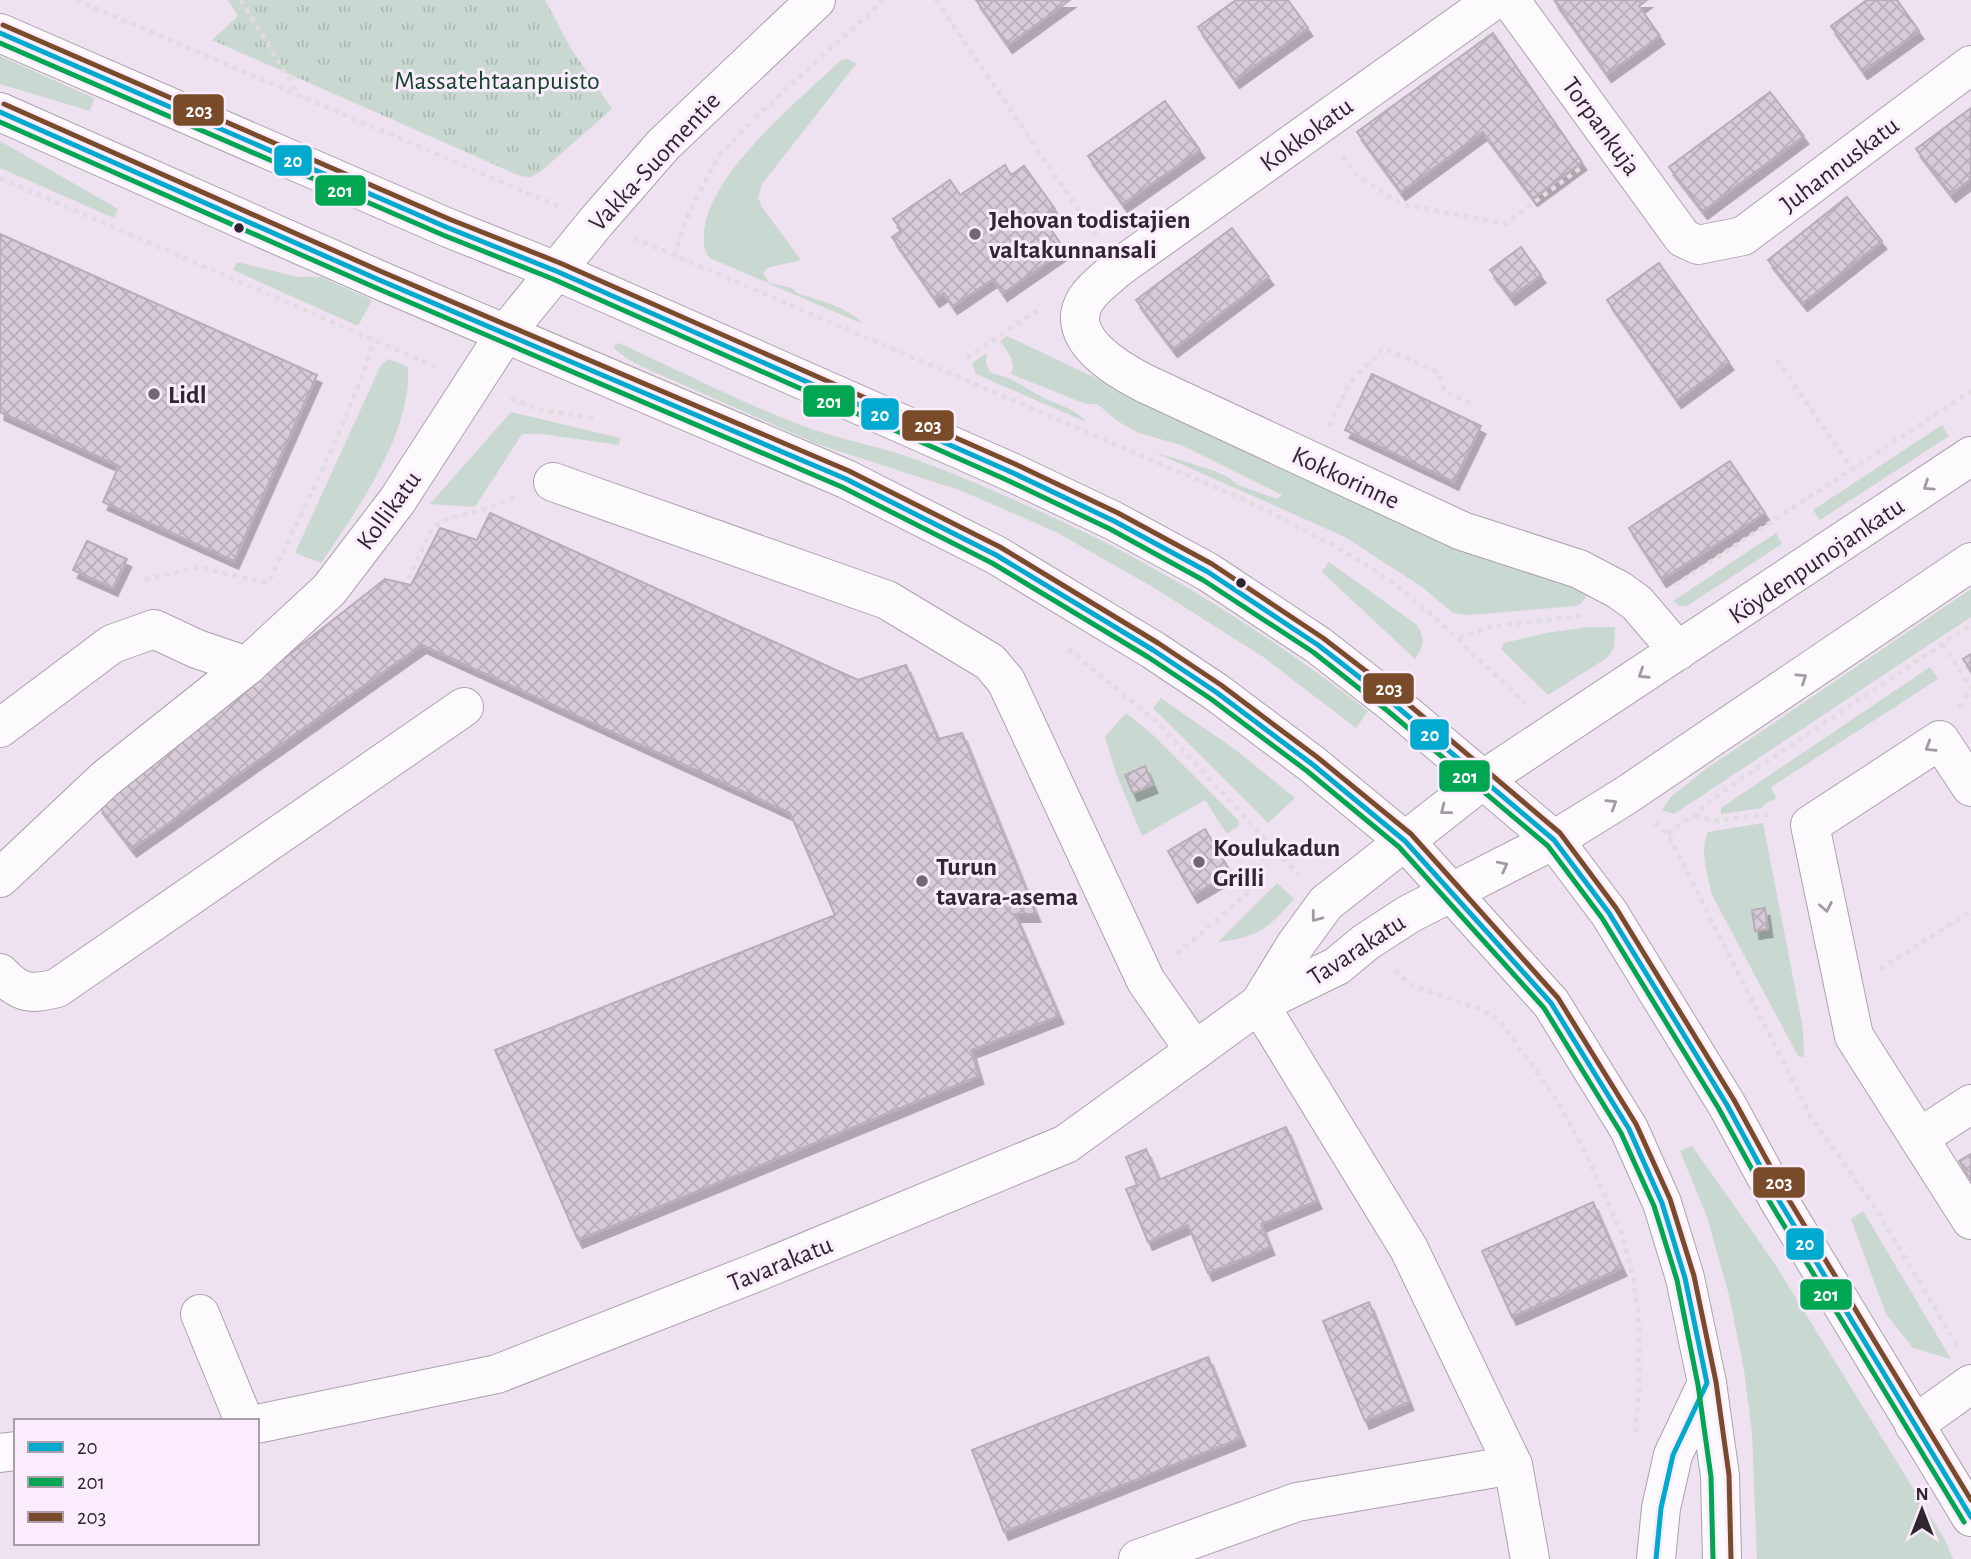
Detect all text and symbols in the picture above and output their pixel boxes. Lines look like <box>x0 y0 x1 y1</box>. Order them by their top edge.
park label: Massatehtaanpuisto <box>394 68 600 94</box>
street label: Torpankuja <box>1557 73 1645 180</box>
street label: Vakka-Suomentie <box>584 87 725 236</box>
line badge: 203 <box>172 93 225 127</box>
street label: Kokkokatu <box>1256 93 1358 177</box>
text: 203 <box>185 102 213 121</box>
street label: Juhannuskatu <box>1776 112 1904 218</box>
line badge: 20 <box>273 144 313 177</box>
text: 20 <box>284 152 303 171</box>
line badge: 201 <box>314 174 367 207</box>
text: 201 <box>327 182 353 201</box>
place label: Jehovan todistajien valtakunnansali <box>989 207 1190 263</box>
unlabelled marker <box>232 221 246 235</box>
marker: Jehovan todistajien valtakunnansali <box>967 226 983 242</box>
place label: Lidl <box>168 382 207 408</box>
line badge: 201 <box>802 384 856 418</box>
marker: Lidl <box>146 386 162 402</box>
text: 201 <box>816 393 842 412</box>
line badge: 20 <box>860 397 900 431</box>
text: 20 <box>871 406 890 425</box>
line badge: 203 <box>901 409 955 442</box>
text: 203 <box>914 417 942 436</box>
street label: Kokkorinne <box>1288 442 1403 514</box>
street label: Kollikatu <box>352 466 426 555</box>
one-way arrow <box>1923 477 1936 490</box>
street label: Köydenpunojankatu <box>1724 493 1909 629</box>
unlabelled marker <box>1234 576 1248 590</box>
one-way arrow <box>1638 665 1651 678</box>
line badge: 203 <box>1362 672 1415 705</box>
one-way arrow <box>1794 673 1807 686</box>
text: 203 <box>1375 680 1403 699</box>
line badge: 20 <box>1409 718 1450 751</box>
text: 20 <box>1421 726 1440 745</box>
one-way arrow <box>1925 738 1938 751</box>
line badge: 201 <box>1438 759 1491 793</box>
text: 201 <box>1452 768 1478 787</box>
one-way arrow <box>1605 799 1618 812</box>
one-way arrow <box>1440 801 1452 814</box>
place label: Koulukadun Grilli <box>1213 835 1340 891</box>
place label: Turun tavara-asema <box>936 854 1078 910</box>
marker: Koulukadun Grilli <box>1191 854 1207 870</box>
one-way arrow <box>1496 860 1508 874</box>
marker: Turun tavara-asema <box>914 873 930 889</box>
one-way arrow <box>1817 901 1832 913</box>
street label: Tavarakatu <box>1303 909 1410 991</box>
one-way arrow <box>1312 909 1325 922</box>
line badge: 203 <box>1752 1166 1806 1199</box>
text: 203 <box>1765 1174 1793 1193</box>
line badge: 20 <box>1785 1227 1825 1261</box>
street label: Tavarakatu <box>724 1231 836 1297</box>
text: 20 <box>1796 1235 1815 1254</box>
line badge: 201 <box>1799 1278 1853 1311</box>
text: 201 <box>1813 1286 1839 1305</box>
legend <box>14 1419 259 1545</box>
text: 20 <box>77 1437 98 1458</box>
text: 201 <box>77 1472 105 1493</box>
north arrow <box>1887 1475 1957 1545</box>
text: N <box>1915 1485 1929 1504</box>
text: 203 <box>77 1507 106 1528</box>

